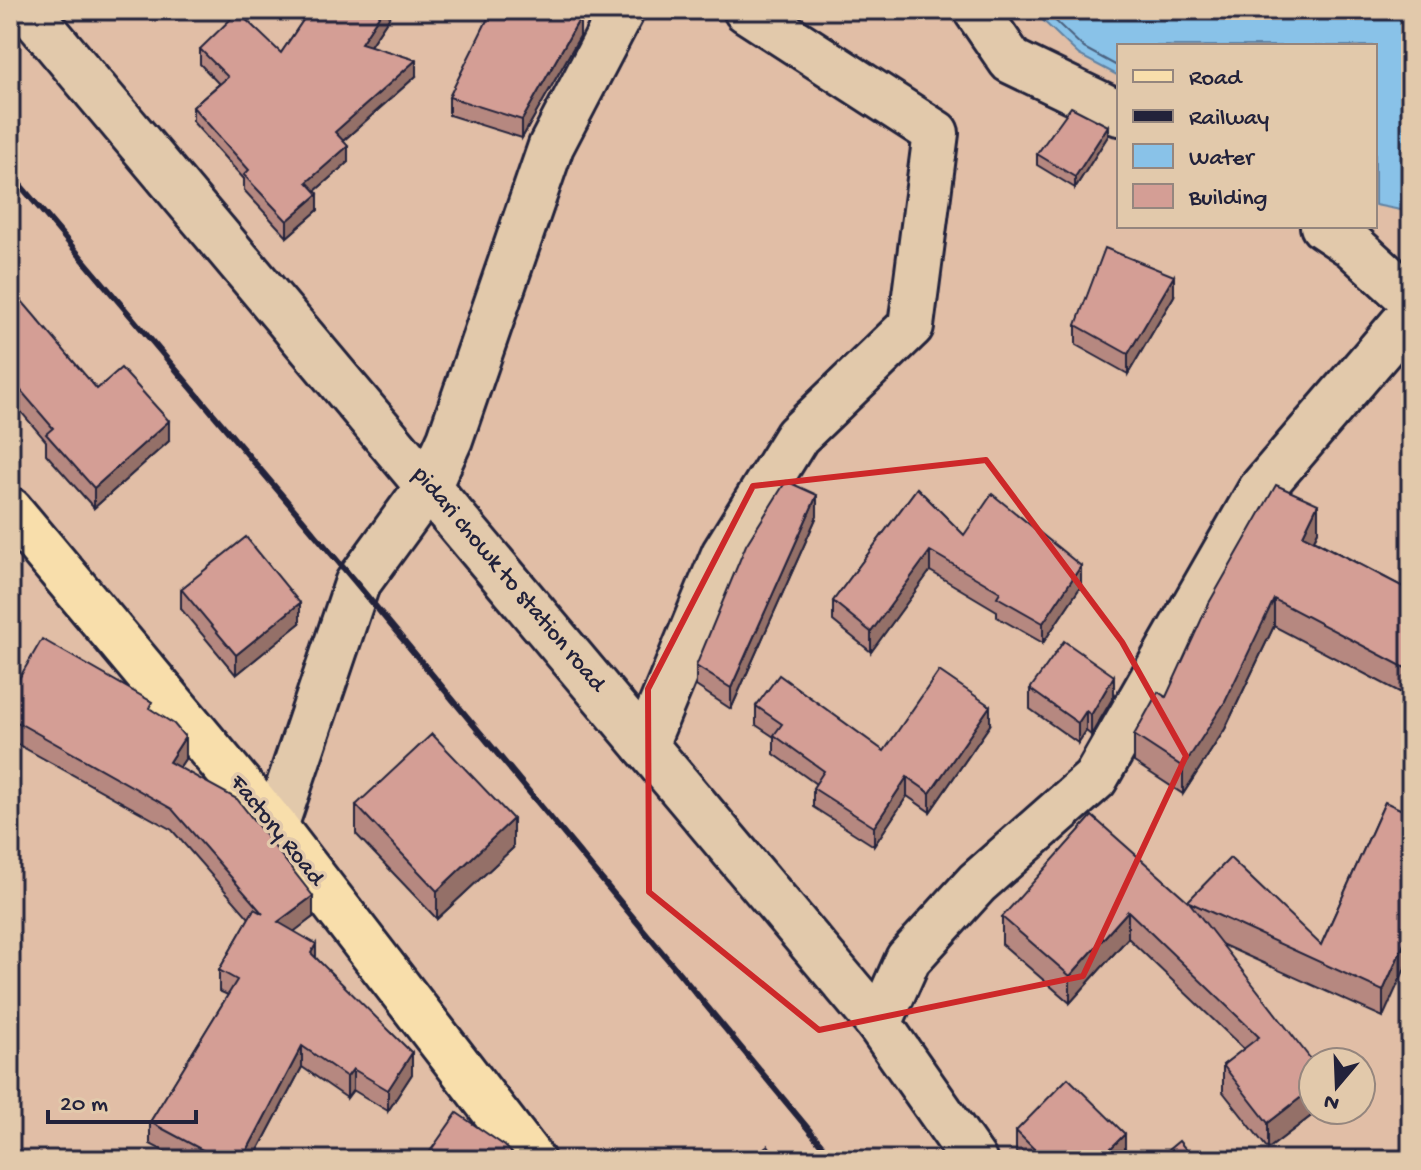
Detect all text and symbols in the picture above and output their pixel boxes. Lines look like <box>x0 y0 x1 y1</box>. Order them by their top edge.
legend <box>1117 44 1377 228</box>
text: Road <box>1189 65 1243 94</box>
text: Railway <box>1189 105 1269 134</box>
text: Water <box>1189 145 1256 174</box>
text: Building <box>1188 185 1267 214</box>
street label: pidari chowk to station road <box>405 461 612 700</box>
street label: Factory Road <box>222 769 331 894</box>
north arrow <box>1297 1046 1377 1126</box>
scale bar <box>48 1074 196 1124</box>
text: N <box>1321 1086 1343 1116</box>
text: 20 m <box>60 1091 108 1120</box>

